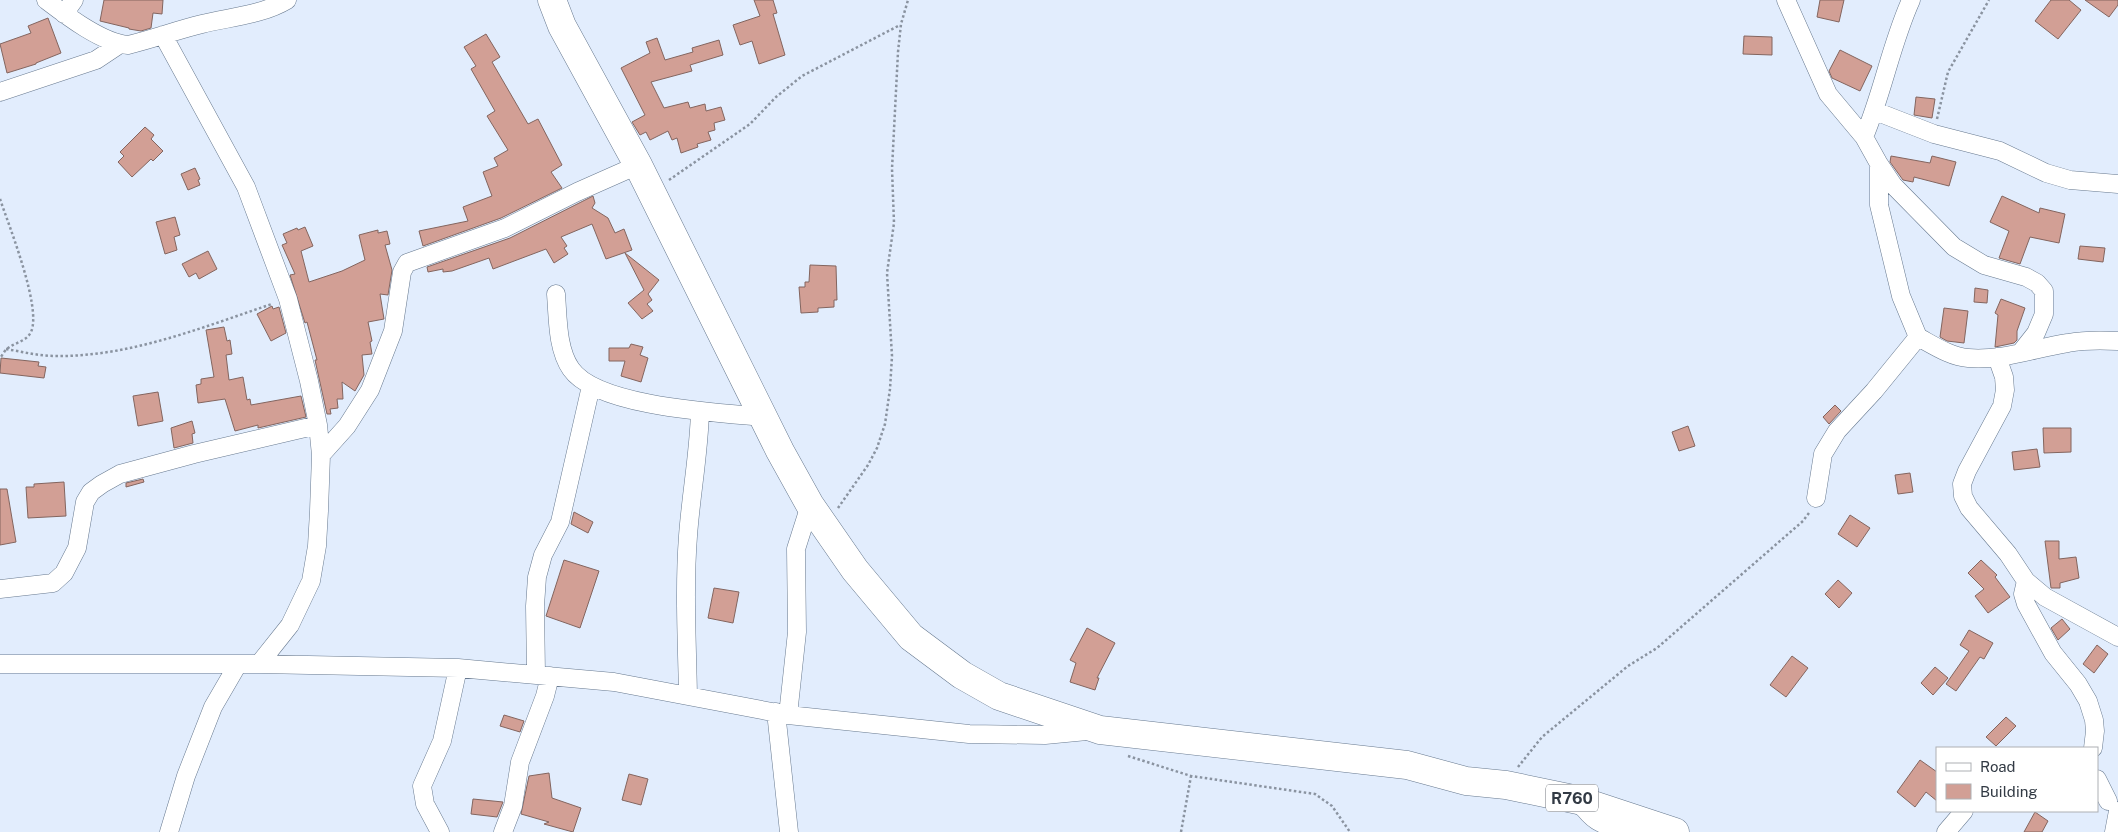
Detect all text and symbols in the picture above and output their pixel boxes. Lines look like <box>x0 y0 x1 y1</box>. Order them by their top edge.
legend <box>1936 747 2098 812</box>
text: Road <box>1980 758 2016 775</box>
text: Building <box>1980 783 2038 800</box>
road number: R760 <box>1546 784 1598 811</box>

